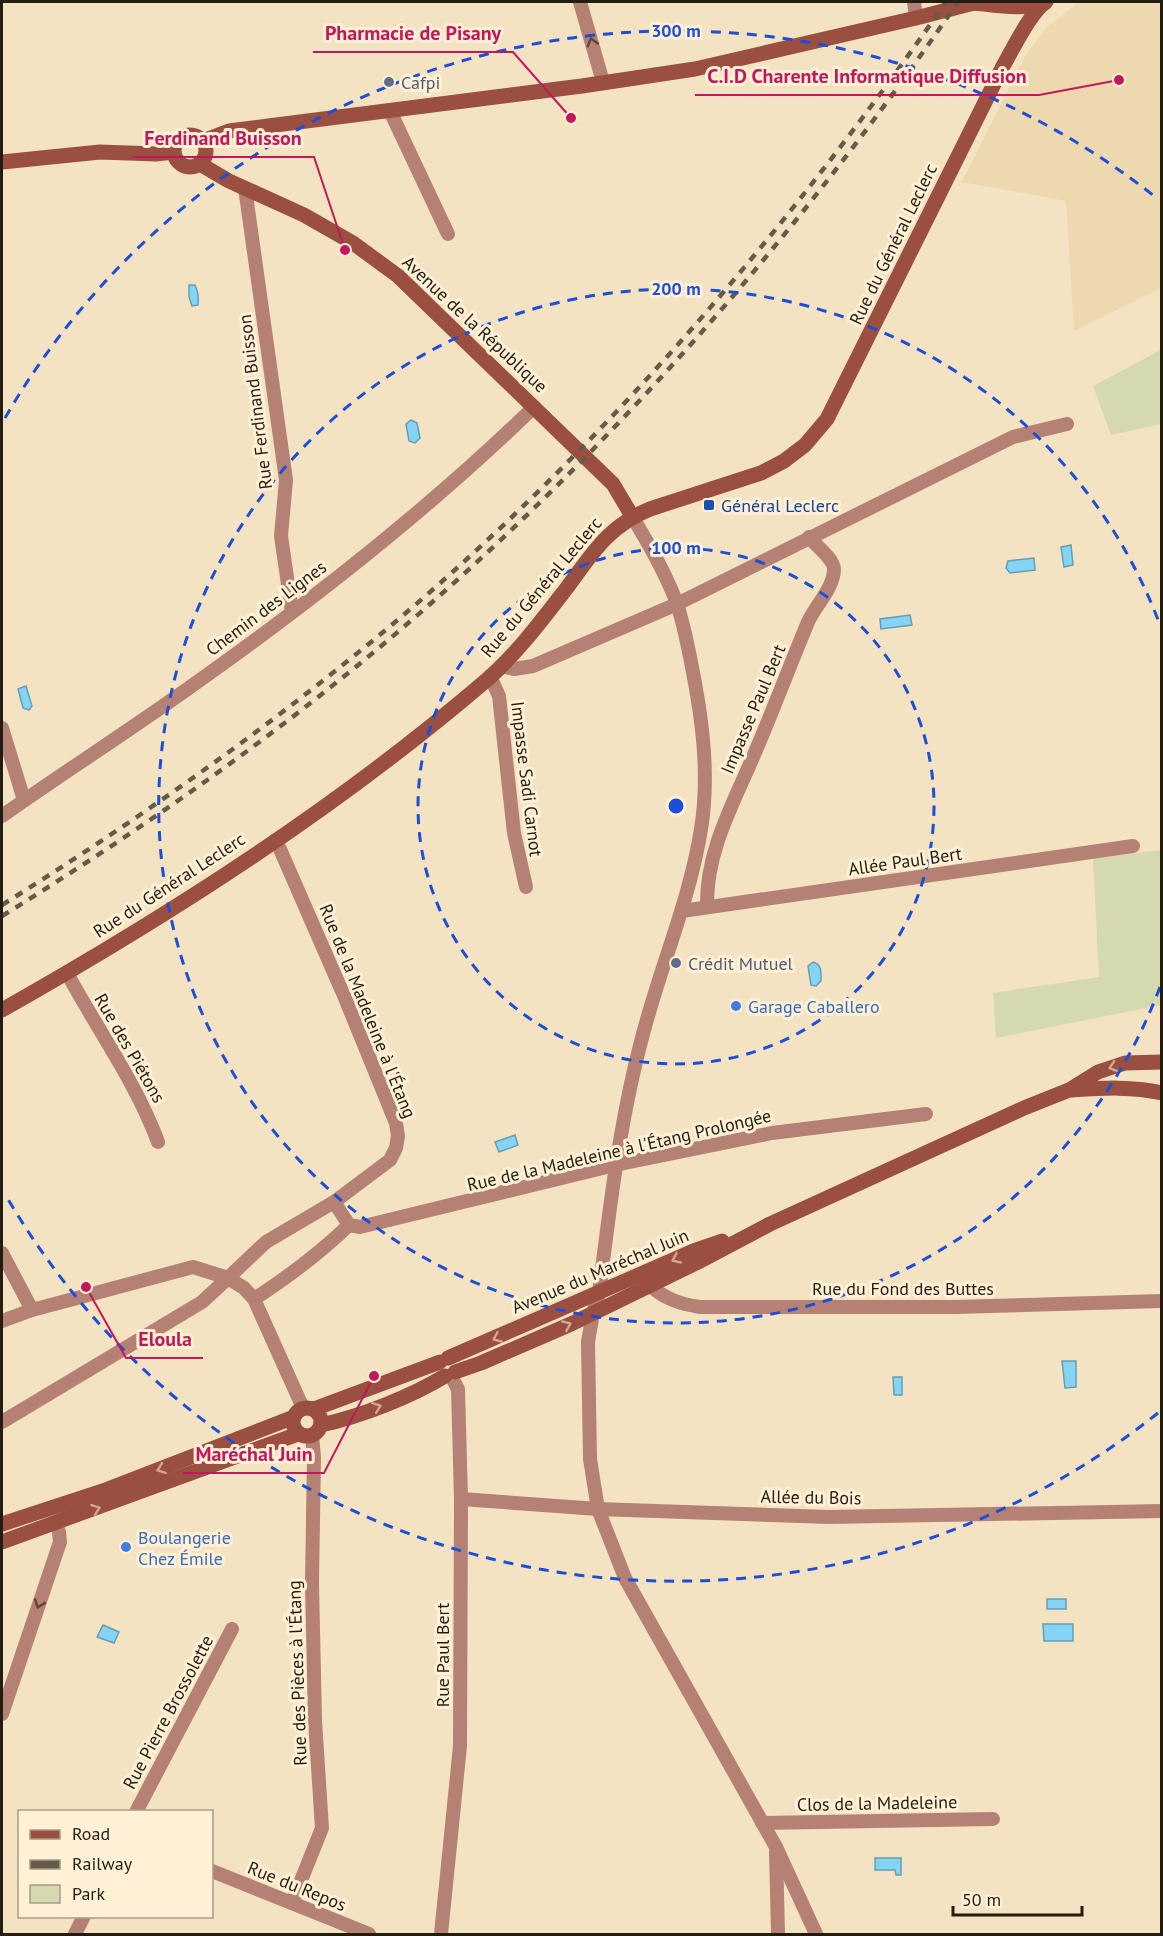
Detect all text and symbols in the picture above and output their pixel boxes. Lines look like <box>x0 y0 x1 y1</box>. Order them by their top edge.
callout: Pharmacie de Pisany <box>313 14 513 52</box>
text: 300 m <box>651 19 701 42</box>
text: Pharmacie de Pisany <box>325 20 502 46</box>
one-way arrow <box>587 37 599 48</box>
callout: C.I.D Charente Informatique Diffusion <box>695 57 1039 95</box>
text: C.I.D Charente Informatique Diffusion <box>707 63 1027 89</box>
place label: Cafpi <box>401 71 440 94</box>
marker: Cafpi <box>382 75 396 89</box>
callout: Ferdinand Buisson <box>132 119 314 157</box>
text: Ferdinand Buisson <box>144 125 302 151</box>
street label: Rue du Général Leclerc <box>844 160 942 328</box>
street label: Avenue de la République <box>398 251 552 397</box>
text: 200 m <box>651 277 701 300</box>
street label: Rue Ferdinand Buisson <box>233 313 277 491</box>
place label: Général Leclerc <box>721 494 839 517</box>
marker: Général Leclerc <box>702 498 716 512</box>
street label: Rue du Général Leclerc <box>475 512 607 662</box>
text: 100 m <box>651 536 701 559</box>
street label: Chemin des Lignes <box>201 555 331 661</box>
street label: Impasse Paul Bert <box>715 641 791 777</box>
street label: Impasse Sadi Carnot <box>506 700 548 858</box>
centre of rings <box>666 796 686 816</box>
street label: Rue du Général Leclerc <box>89 827 249 943</box>
street label: Allée Paul Bert <box>847 842 963 880</box>
street label: Rue de la Madeleine à l'Étang <box>314 901 422 1121</box>
place label: Crédit Mutuel <box>688 952 794 975</box>
marker: Crédit Mutuel <box>669 956 683 970</box>
street label: Rue des Piétons <box>89 989 171 1107</box>
place label: Garage Caballero <box>748 995 880 1018</box>
marker: Garage Caballero <box>729 999 743 1013</box>
one-way arrow <box>1108 1060 1119 1073</box>
street label: Rue de la Madeleine à l'Étang Prolongée <box>465 1104 773 1196</box>
street label: Avenue du Maréchal Juin <box>508 1223 692 1319</box>
one-way arrow <box>671 1252 682 1264</box>
street label: Rue du Fond des Buttes <box>812 1277 994 1300</box>
callout: Eloula <box>126 1320 203 1358</box>
one-way arrow <box>561 1320 572 1332</box>
text: Eloula <box>138 1326 192 1352</box>
one-way arrow <box>492 1330 503 1342</box>
one-way arrow <box>371 1402 382 1414</box>
callout: Maréchal Juin <box>183 1435 324 1473</box>
text: Maréchal Juin <box>195 1441 313 1467</box>
one-way arrow <box>157 1462 168 1474</box>
street label: Allée du Bois <box>760 1485 862 1509</box>
one-way arrow <box>90 1504 101 1516</box>
place label: Boulangerie Chez Émile <box>138 1526 231 1570</box>
marker: Boulangerie Chez Émile <box>119 1540 133 1554</box>
street label: Rue des Pièces à l'Étang <box>282 1580 312 1766</box>
one-way arrow <box>34 1598 46 1609</box>
street label: Rue Paul Bert <box>431 1603 454 1707</box>
street label: Rue Pierre Brossolette <box>118 1631 218 1793</box>
street label: Clos de la Madeleine <box>797 1790 957 1816</box>
legend <box>18 1810 213 1918</box>
text: Road <box>72 1822 110 1845</box>
text: Railway <box>72 1852 133 1875</box>
street label: Rue du Repos <box>244 1856 350 1916</box>
scale bar <box>953 1879 1082 1917</box>
text: Park <box>72 1882 105 1905</box>
text: 50 m <box>962 1888 1001 1911</box>

